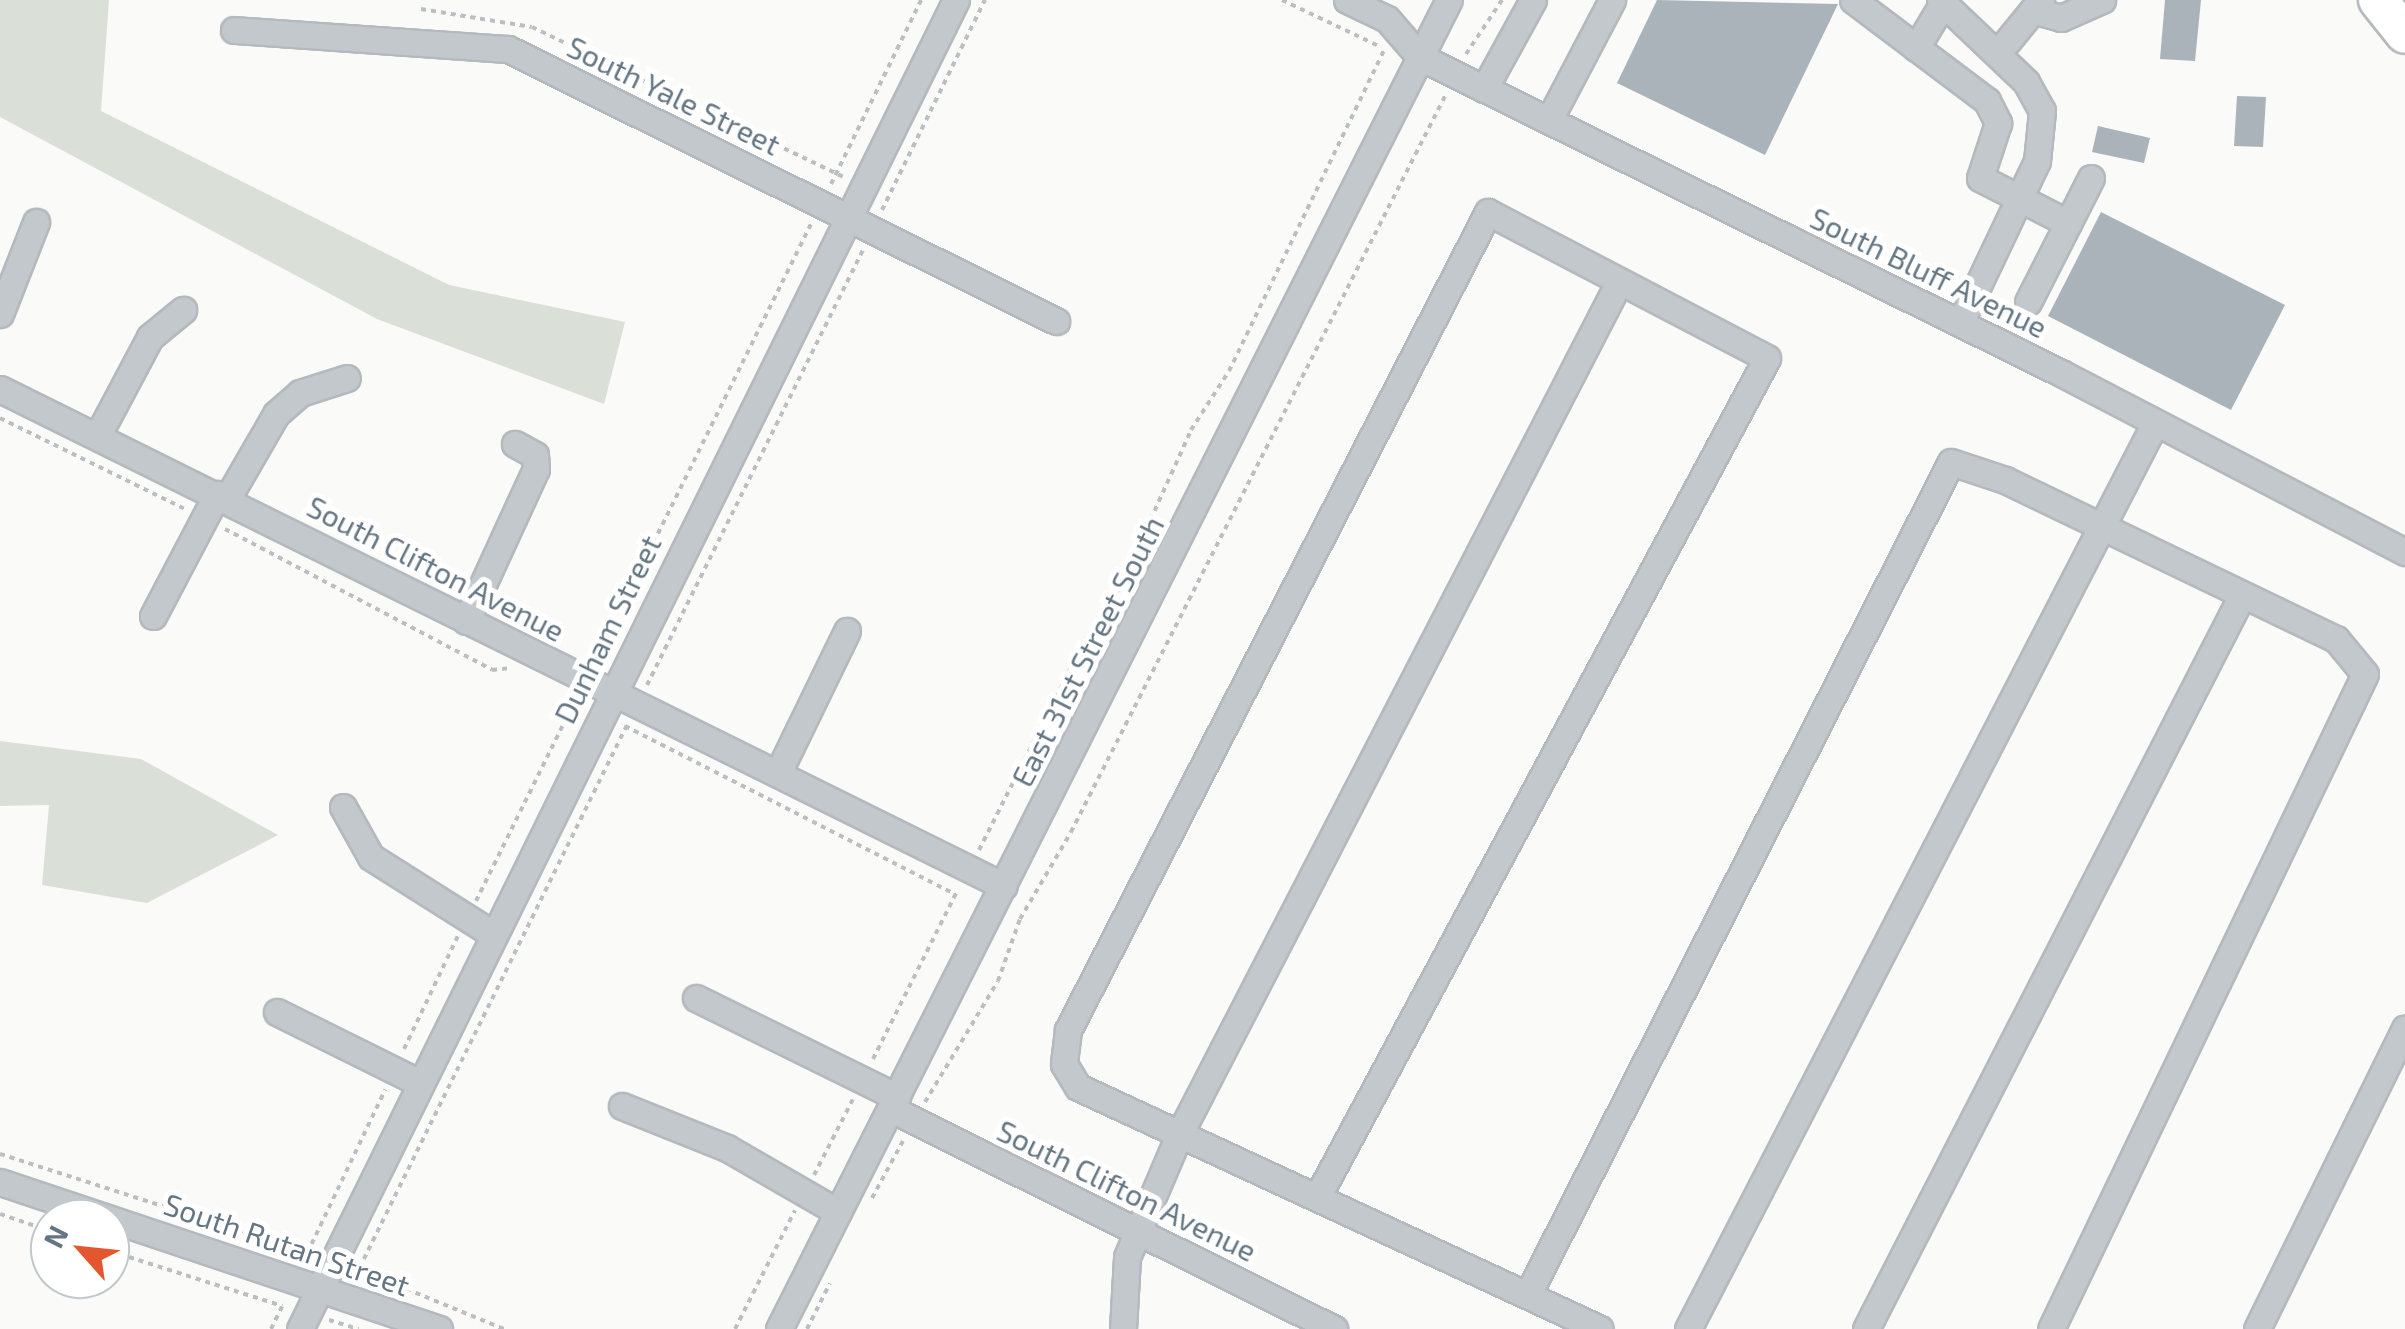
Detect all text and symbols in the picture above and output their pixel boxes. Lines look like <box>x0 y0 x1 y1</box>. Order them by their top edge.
street label: South Yale Street <box>561 28 787 162</box>
street label: South Bluff Avenue <box>1804 199 2054 345</box>
street label: South Clifton Avenue <box>301 487 571 649</box>
street label: East 31st Street South <box>1003 510 1171 792</box>
street label: Dunham Street <box>546 529 668 729</box>
street label: South Clifton Avenue <box>991 1111 1263 1269</box>
street label: South Rutan Street <box>159 1185 415 1303</box>
north arrow <box>30 1199 130 1299</box>
text: N <box>35 1220 75 1253</box>

